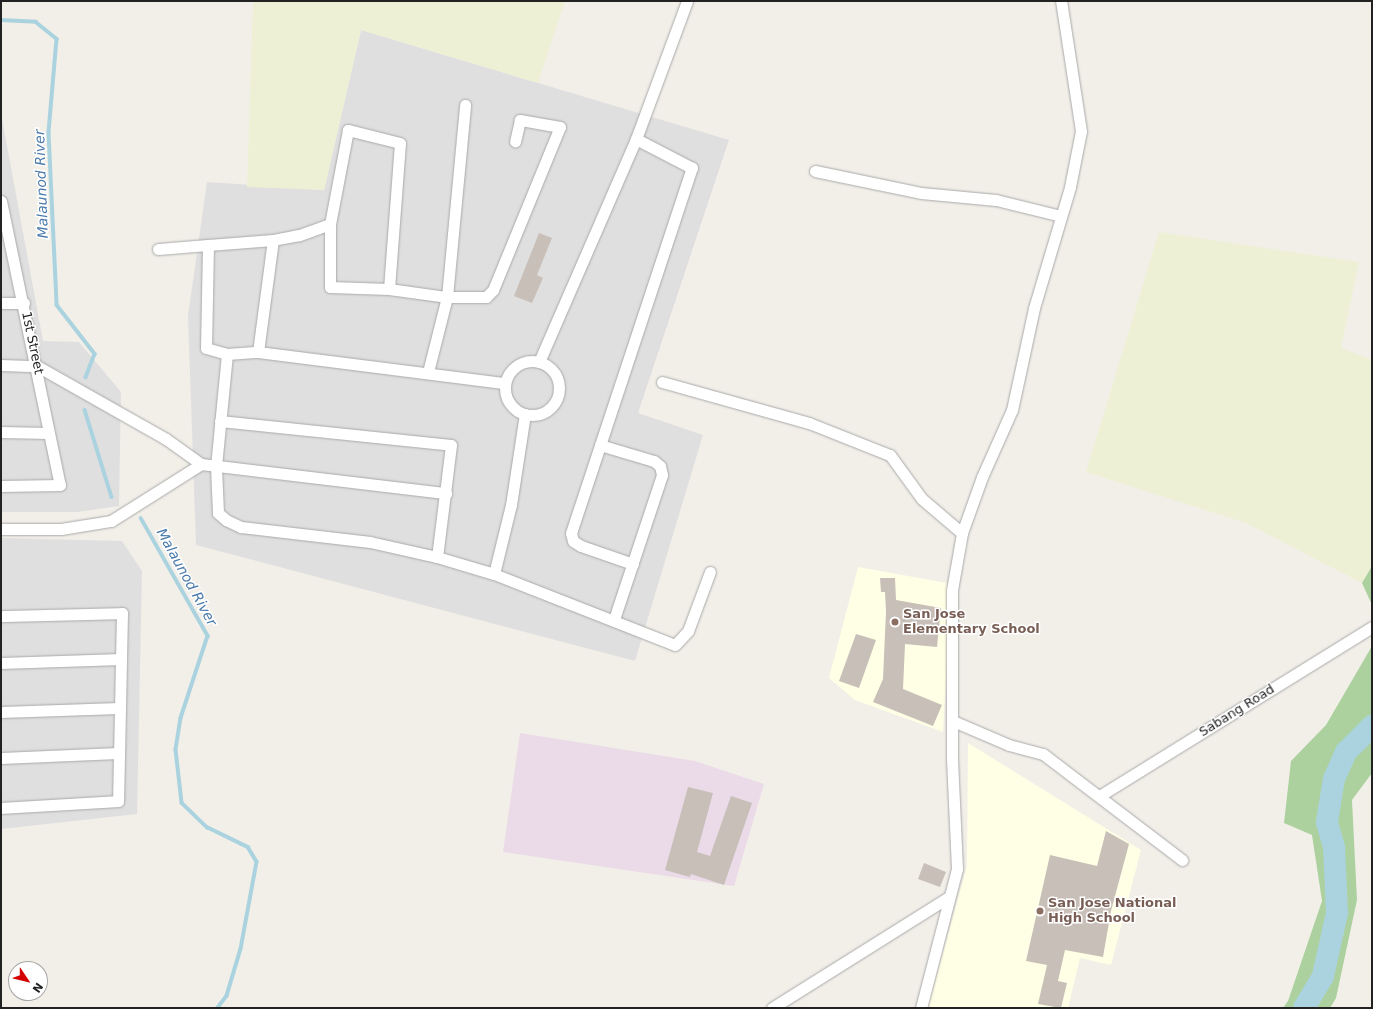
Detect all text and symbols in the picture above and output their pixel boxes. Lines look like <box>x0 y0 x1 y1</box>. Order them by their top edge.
water label: Malaunod River <box>31 129 51 239</box>
street label: 1st Street <box>18 310 46 376</box>
water label: Malaunod River <box>153 525 221 629</box>
place label: San Jose Elementary School <box>903 607 1040 638</box>
marker: San Jose Elementary School <box>890 617 900 627</box>
street label: Sabang Road <box>1197 682 1277 740</box>
place label: San Jose National High School <box>1048 896 1177 927</box>
marker: San Jose National High School <box>1035 906 1045 916</box>
north arrow <box>8 961 48 1001</box>
text: N <box>29 980 45 995</box>

